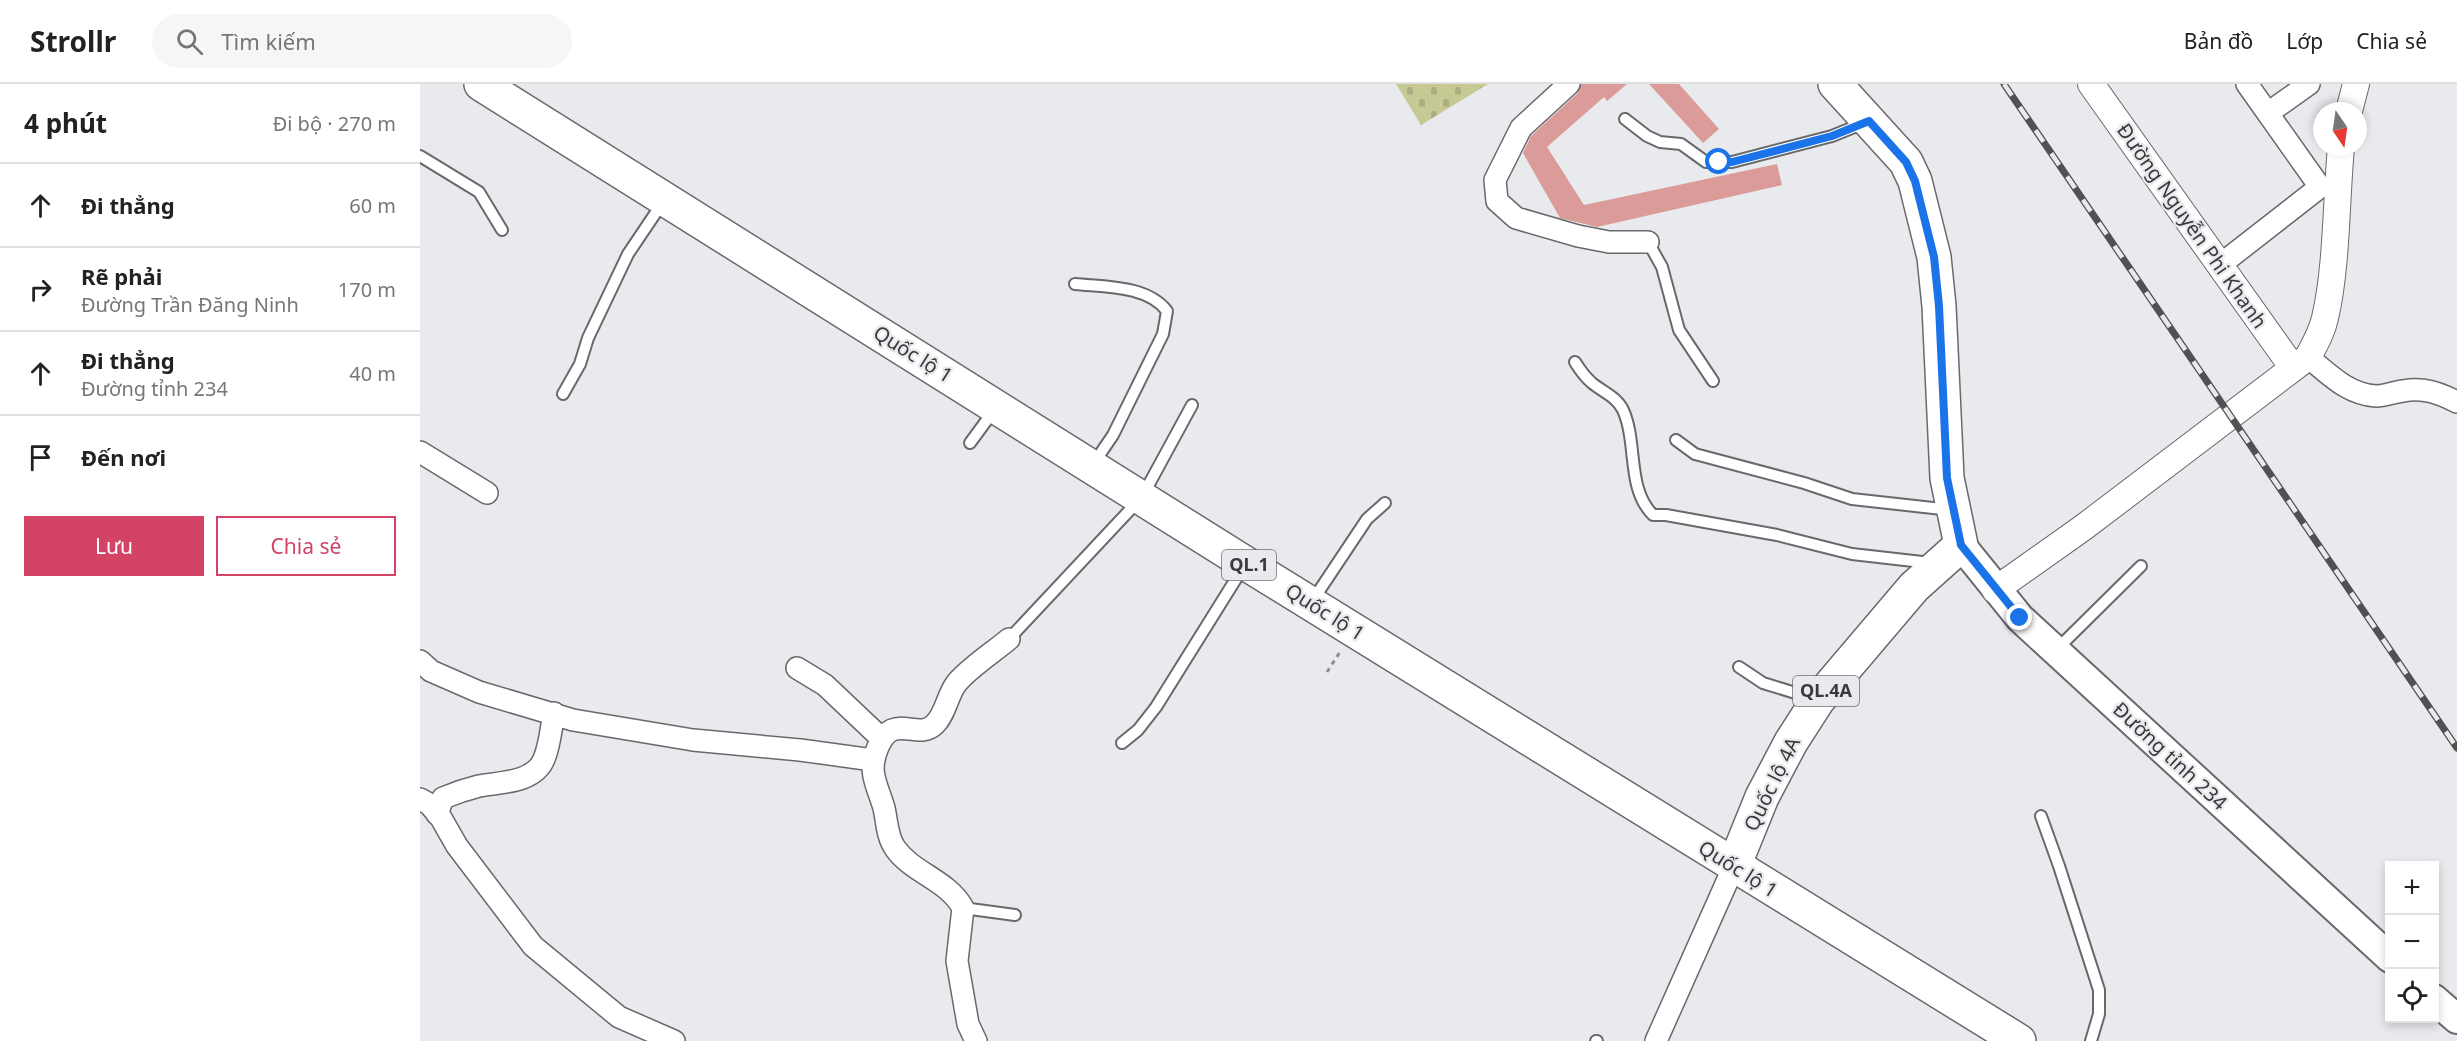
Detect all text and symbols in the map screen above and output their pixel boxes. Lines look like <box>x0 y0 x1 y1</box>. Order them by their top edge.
search box <box>152 14 572 68</box>
text: Strollr <box>30 22 116 60</box>
icon: search <box>173 25 206 58</box>
text: Tìm kiếm <box>221 26 316 56</box>
text: Bản đồ <box>2184 27 2253 55</box>
text: Lớp <box>2286 27 2323 55</box>
text: Chia sẻ <box>2356 27 2427 55</box>
north arrow <box>2313 102 2367 156</box>
text: 4 phút <box>24 105 107 141</box>
text: Đi bộ · 270 m <box>273 110 396 137</box>
street label: Đường Nguyễn Phi Khanh <box>2111 118 2274 334</box>
route start <box>1705 148 1731 174</box>
icon: ahead <box>24 189 57 222</box>
text: Đi thẳng <box>81 190 175 220</box>
text: 60 m <box>349 192 396 219</box>
text: Rẽ phải <box>81 261 162 291</box>
icon: right <box>24 273 57 306</box>
text: 170 m <box>338 276 396 303</box>
text: Đường Trần Đăng Ninh <box>81 291 299 318</box>
street label: Quốc lộ 1 <box>868 319 958 389</box>
text: Đi thẳng <box>81 345 175 375</box>
icon: ahead <box>24 357 57 390</box>
text: 40 m <box>349 360 396 387</box>
text: Đường tỉnh 234 <box>81 375 228 402</box>
icon: arrive <box>24 441 57 474</box>
text: Đến nơi <box>81 442 166 472</box>
button: Lưu <box>24 516 204 576</box>
button: Chia sẻ <box>216 516 396 576</box>
road number: QL.1 <box>1222 550 1276 580</box>
street label: Quốc lộ 1 <box>1280 577 1370 647</box>
route end <box>2006 604 2032 630</box>
road number: QL.4A <box>1793 676 1859 706</box>
street label: Đường tỉnh 234 <box>2107 696 2234 816</box>
street label: Quốc lộ 4A <box>1737 732 1806 835</box>
street label: Quốc lộ 1 <box>1693 834 1783 904</box>
map controls <box>2385 861 2439 1023</box>
button: + <box>2385 861 2439 915</box>
button: − <box>2385 915 2439 969</box>
button: locate <box>2385 969 2439 1023</box>

